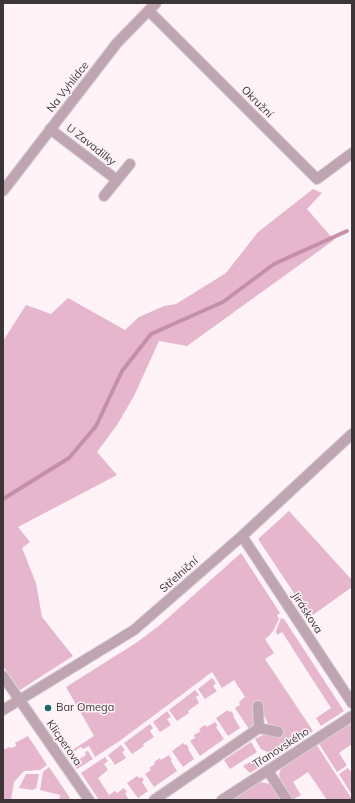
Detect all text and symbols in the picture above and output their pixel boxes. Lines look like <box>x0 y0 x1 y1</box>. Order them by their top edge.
street label: Na Vyhlídce <box>44 59 92 115</box>
street label: Okružní <box>238 83 276 121</box>
street label: U Zavadilky <box>64 122 118 168</box>
street label: Střelniční <box>157 554 201 596</box>
street label: Jiráskova <box>289 590 325 636</box>
place label: Bar Omega <box>56 701 114 715</box>
marker: Bar Omega <box>43 703 53 713</box>
street label: Klicperova <box>43 718 85 768</box>
street label: Třanovského <box>250 725 312 771</box>

